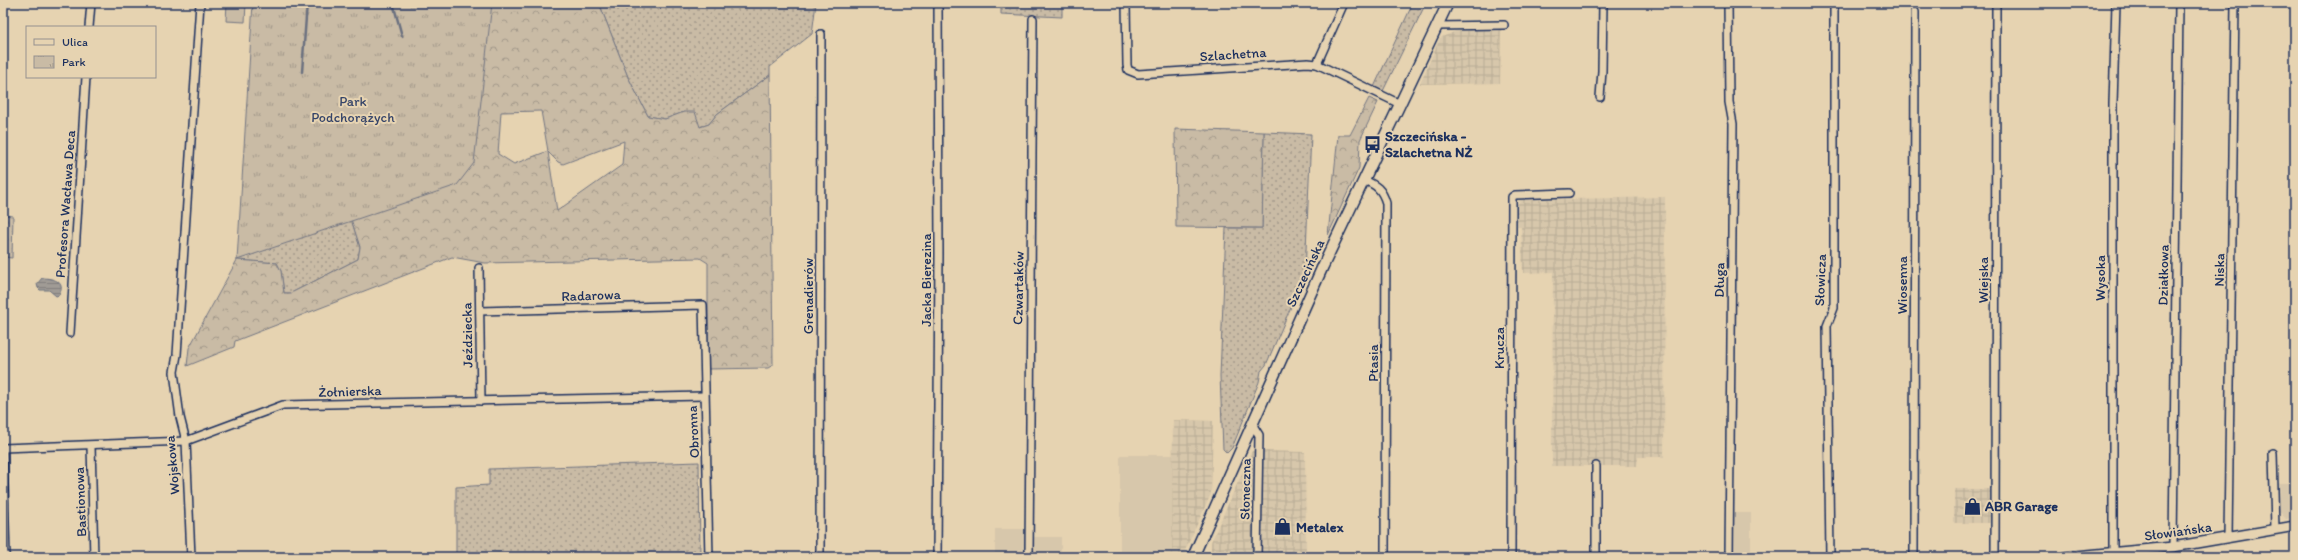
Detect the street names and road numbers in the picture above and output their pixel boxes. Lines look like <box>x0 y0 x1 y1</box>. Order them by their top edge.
street label: Szlachetna <box>1199 44 1268 65</box>
street label: Profesora Wacława Deca <box>52 129 79 279</box>
street label: Jacka Bierezina <box>918 232 935 327</box>
street label: Szczecińska <box>1282 236 1329 310</box>
street label: Działkowa <box>2154 244 2173 306</box>
street label: Czwartaków <box>1009 250 1028 325</box>
street label: Słowicza <box>1811 253 1830 306</box>
street label: Niska <box>2211 253 2228 287</box>
street label: Wiosenna <box>1894 255 1911 314</box>
street label: Wysoka <box>2092 255 2109 301</box>
street label: Wiejska <box>1975 256 1992 303</box>
street label: Grenadierów <box>800 257 817 334</box>
street label: Długa <box>1711 262 1728 298</box>
street label: Radarowa <box>561 286 622 305</box>
street label: Jeździecka <box>458 301 477 368</box>
street label: Krucza <box>1491 327 1508 369</box>
street label: Ptasia <box>1365 343 1382 382</box>
street label: Żołnierska <box>318 382 383 401</box>
street label: Obronna <box>684 405 703 459</box>
street label: Wojskowa <box>161 434 184 495</box>
street label: Słoneczna <box>1236 457 1255 520</box>
street label: Bastionowa <box>71 467 90 537</box>
street label: Słowiańska <box>2143 518 2214 545</box>

